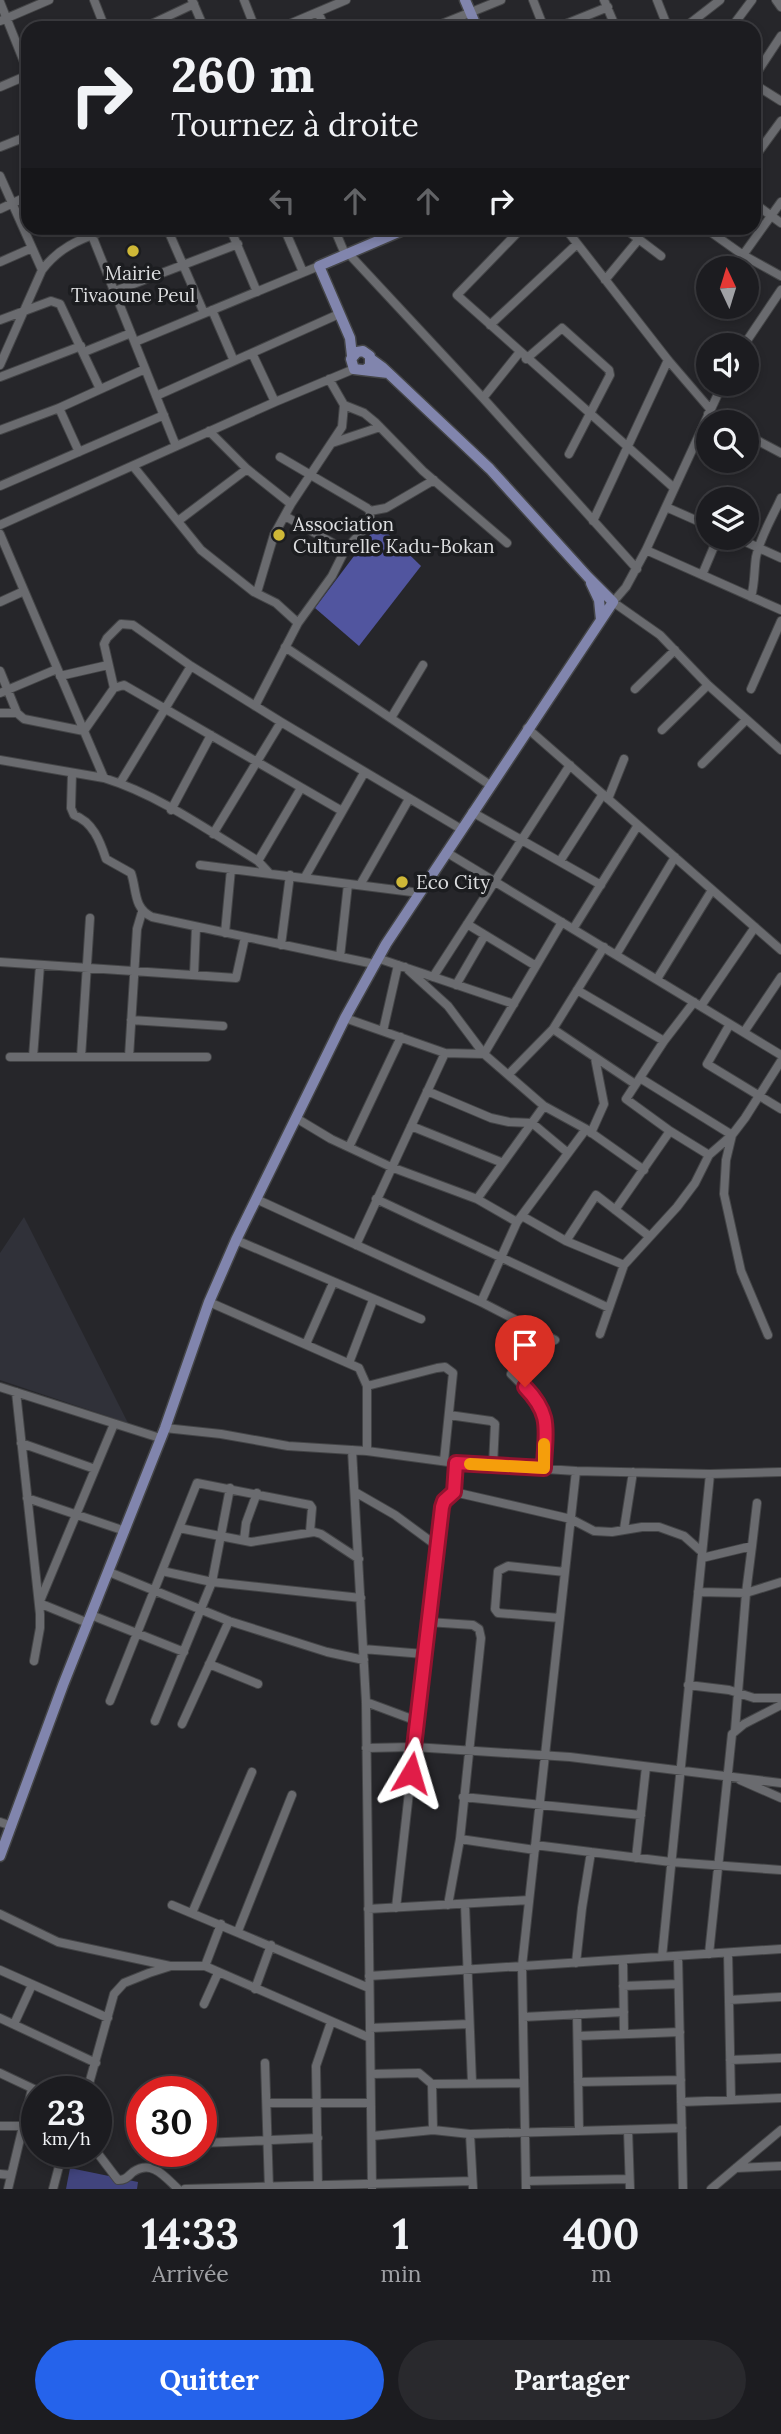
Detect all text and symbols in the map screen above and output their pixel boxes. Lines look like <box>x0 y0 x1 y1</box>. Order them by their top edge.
text: 260 m <box>171 43 314 105</box>
icon: right <box>56 49 147 140</box>
text: Tournez à droite <box>171 104 419 145</box>
icon: left <box>263 182 301 220</box>
icon: ahead <box>336 182 374 220</box>
icon: ahead <box>409 182 447 220</box>
icon: right <box>482 182 520 220</box>
marker: Mairie Tivaoune Peul <box>125 243 141 259</box>
north arrow <box>696 256 760 318</box>
map controls <box>696 256 759 550</box>
place label: Mairie Tivaoune Peul <box>71 261 195 307</box>
button: sound <box>696 333 759 396</box>
button: search <box>696 410 759 473</box>
button: layers <box>696 487 759 550</box>
place label: Association Culturelle Kadu-Bokan <box>292 512 494 558</box>
marker: Association Culturelle Kadu-Bokan <box>271 527 287 543</box>
place label: Eco City <box>416 870 490 894</box>
marker: Eco City <box>394 874 410 890</box>
pin <box>495 1315 555 1387</box>
icon: arrive <box>506 1326 544 1364</box>
position arrow <box>374 1736 448 1810</box>
speed limit sign: 30 <box>126 2076 217 2167</box>
text: 23 <box>47 2090 86 2135</box>
text: km/h <box>42 2127 91 2150</box>
text: 14:33 <box>142 2207 239 2261</box>
text: 1 <box>393 2207 410 2261</box>
text: 400 <box>563 2207 639 2261</box>
text: Arrivée <box>152 2259 229 2288</box>
text: min <box>381 2259 422 2288</box>
text: m <box>591 2259 612 2288</box>
button: Quitter <box>35 2340 384 2420</box>
button: Partager <box>398 2340 746 2420</box>

